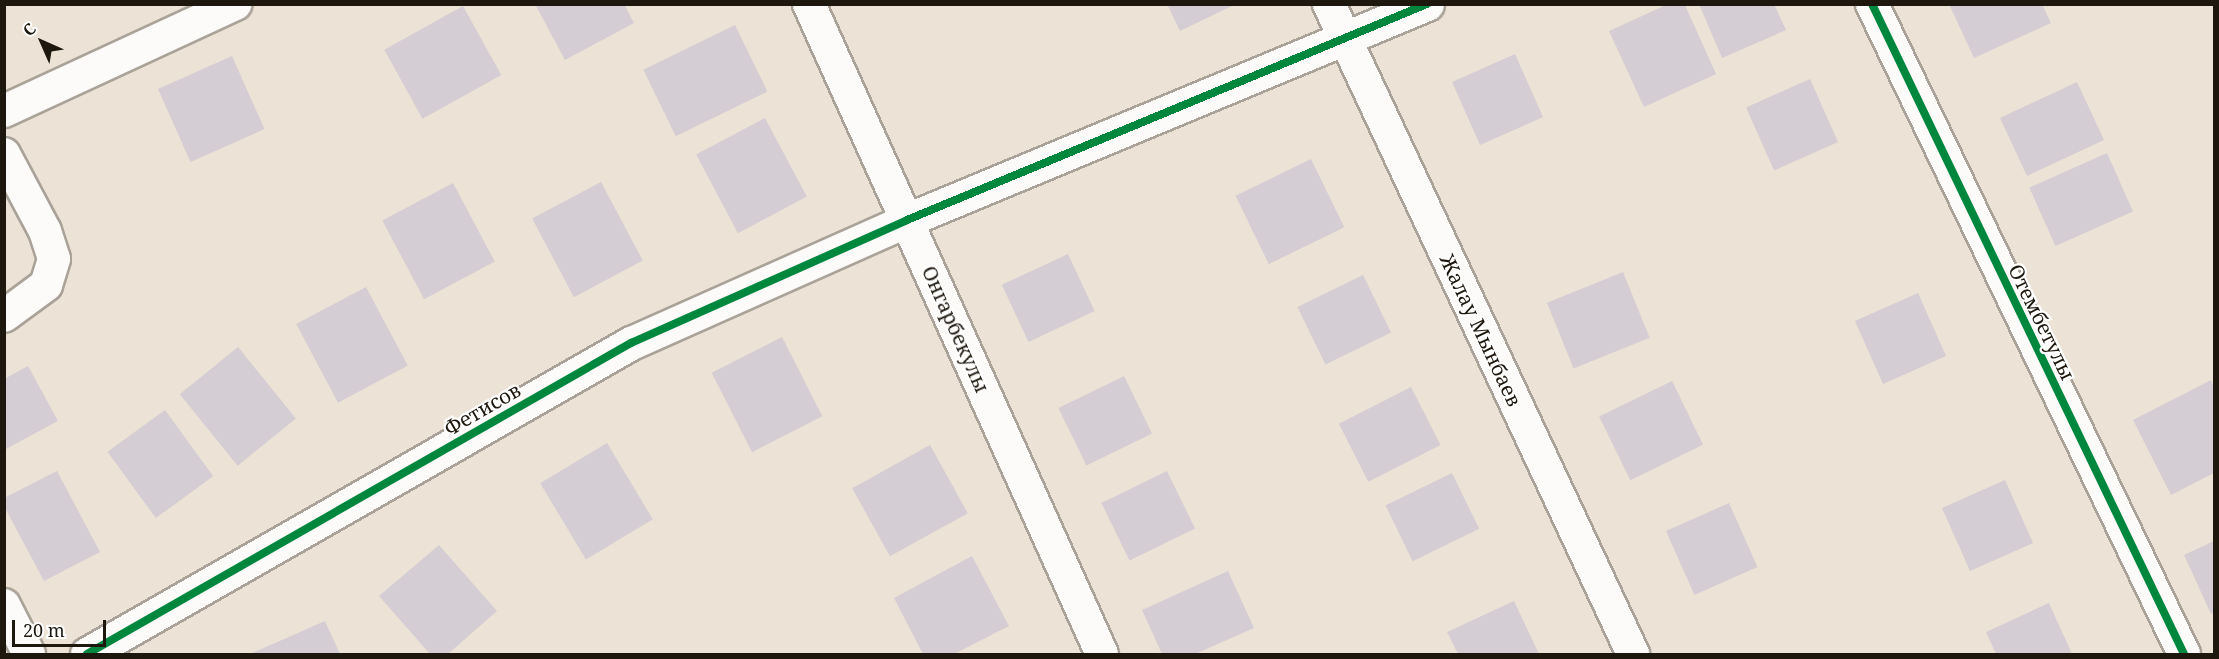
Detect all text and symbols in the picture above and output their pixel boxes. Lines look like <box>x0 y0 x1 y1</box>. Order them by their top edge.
north arrow <box>12 12 72 72</box>
text: С <box>18 18 41 41</box>
street label: Жалау Мынбаев <box>1435 250 1527 410</box>
street label: Отембетулы <box>2004 260 2080 384</box>
street label: Онгарбекулы <box>917 262 995 396</box>
street label: Фетисов <box>439 377 525 441</box>
scale bar <box>15 608 110 646</box>
text: 20 m <box>23 618 65 642</box>

